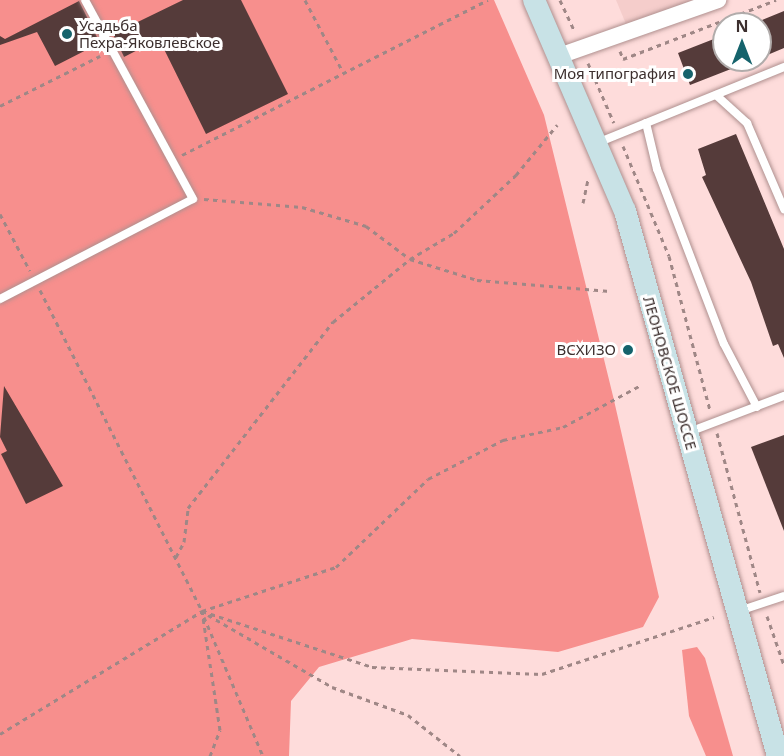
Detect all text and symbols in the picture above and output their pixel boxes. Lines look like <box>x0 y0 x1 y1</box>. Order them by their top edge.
north arrow <box>712 12 772 72</box>
text: N <box>735 15 749 37</box>
place label: Усадьба Пехра-Яковлевское <box>79 16 220 51</box>
marker: Усадьба Пехра-Яковлевское <box>60 27 74 41</box>
place label: Моя типография <box>554 65 676 83</box>
marker: Моя типография <box>681 67 695 81</box>
street label: ЛЕОНОВСКОЕ ШОССЕ <box>639 294 701 452</box>
place label: ВСХИЗО <box>556 341 616 359</box>
marker: ВСХИЗО <box>621 343 635 357</box>

